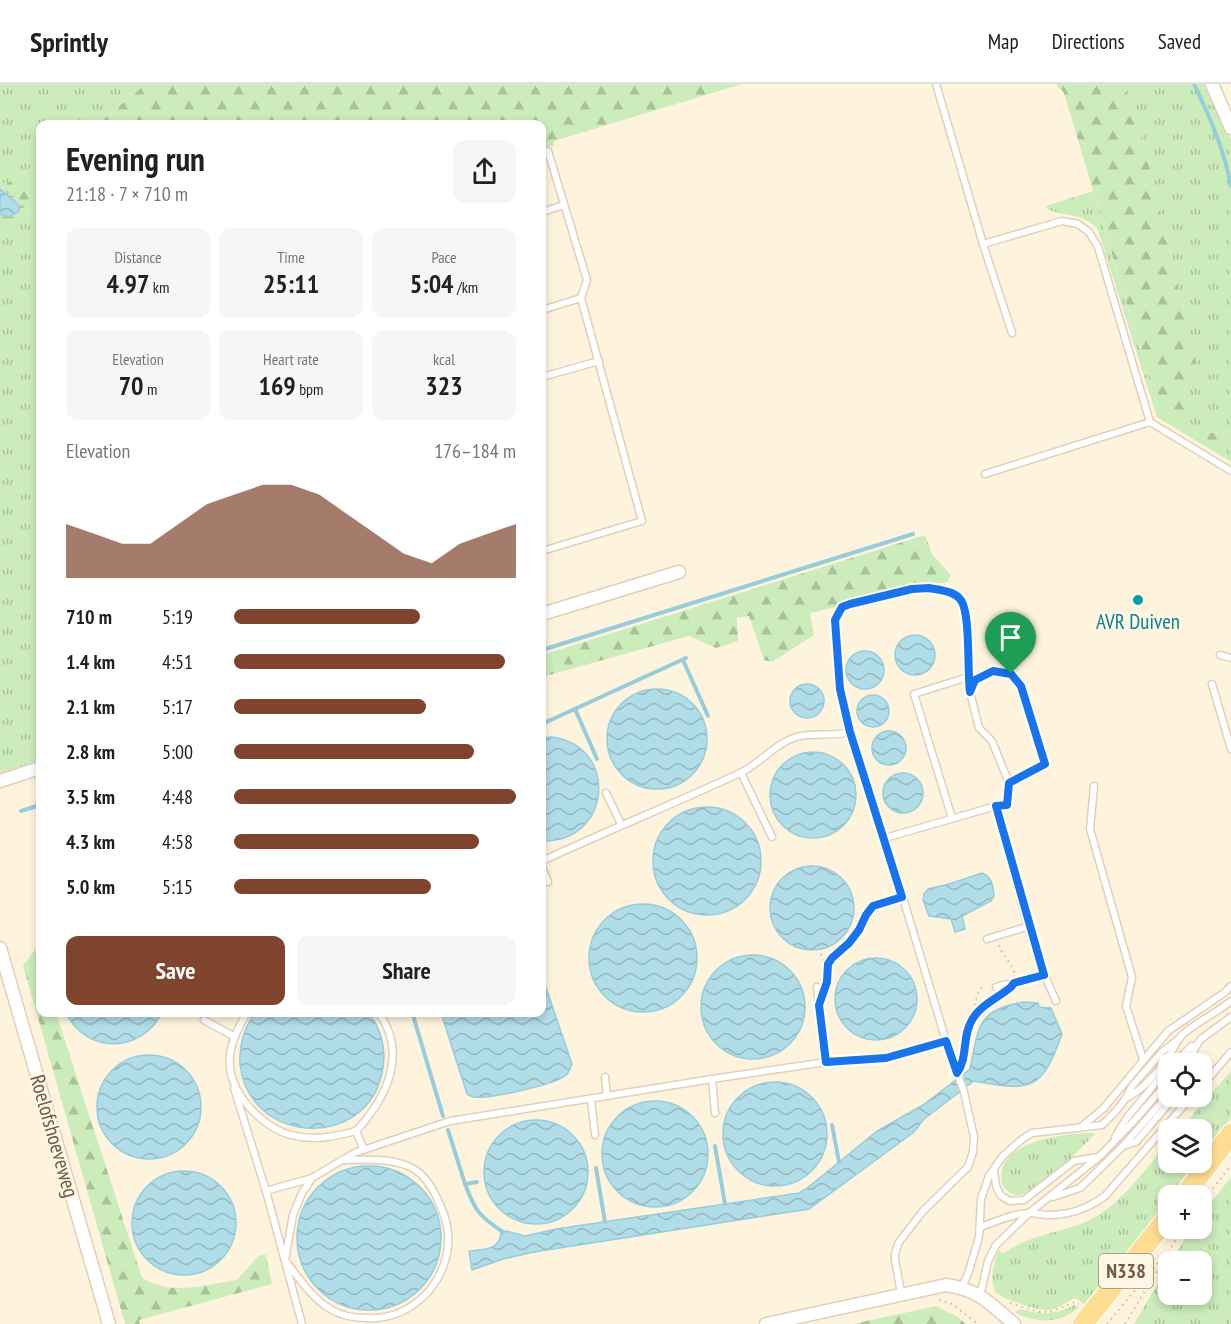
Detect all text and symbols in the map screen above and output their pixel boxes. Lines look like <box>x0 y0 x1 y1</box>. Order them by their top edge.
text: Sprintly <box>30 23 108 60</box>
text: Map <box>988 28 1019 55</box>
text: Directions <box>1052 28 1125 55</box>
text: Saved <box>1158 28 1201 55</box>
text: Evening run <box>66 137 205 180</box>
button: share <box>453 140 516 203</box>
text: 21:18 · 7 × 710 m <box>66 181 188 207</box>
text: Distance <box>114 247 162 267</box>
text: Time <box>277 247 305 267</box>
text: Pace <box>431 247 457 267</box>
text: 4.97 <box>107 267 149 300</box>
text: 25:11 <box>263 267 319 300</box>
text: 5:04 <box>410 267 454 300</box>
text: km <box>149 277 169 297</box>
text: /km <box>454 277 478 297</box>
text: Elevation <box>112 349 164 369</box>
text: Heart rate <box>263 349 319 369</box>
text: kcal <box>433 349 455 369</box>
text: 70 <box>119 369 144 402</box>
text: 169 <box>258 369 296 402</box>
text: 323 <box>425 369 463 402</box>
text: m <box>144 379 157 399</box>
text: bpm <box>296 379 324 399</box>
text: Elevation <box>66 438 130 464</box>
text: 176–184 m <box>434 438 516 464</box>
marker: AVR Duiven <box>1131 593 1145 607</box>
text: 710 m <box>66 604 112 630</box>
text: 5:19 <box>162 604 193 630</box>
place label: AVR Duiven <box>1096 608 1180 635</box>
pin <box>985 612 1036 674</box>
icon: arrive <box>994 621 1027 654</box>
text: 1.4 km <box>66 649 115 675</box>
text: 4:51 <box>162 649 193 675</box>
text: 2.1 km <box>66 694 115 720</box>
text: 5:17 <box>162 694 193 720</box>
text: 2.8 km <box>66 739 115 765</box>
text: 5:00 <box>162 739 193 765</box>
text: 3.5 km <box>66 784 115 810</box>
text: 4:48 <box>162 784 193 810</box>
text: 4.3 km <box>66 829 115 855</box>
text: 4:58 <box>162 829 193 855</box>
text: 5.0 km <box>66 874 115 900</box>
text: 5:15 <box>162 874 193 900</box>
button: Save <box>66 936 285 1005</box>
button: Share <box>297 936 516 1005</box>
map controls <box>1158 1053 1212 1305</box>
button: locate <box>1158 1053 1212 1107</box>
street label: Roelofshoeveweg <box>24 1071 85 1200</box>
button: layers <box>1158 1119 1212 1173</box>
button: + <box>1158 1185 1212 1239</box>
button: − <box>1158 1251 1212 1305</box>
road number: N338 <box>1099 1254 1153 1288</box>

